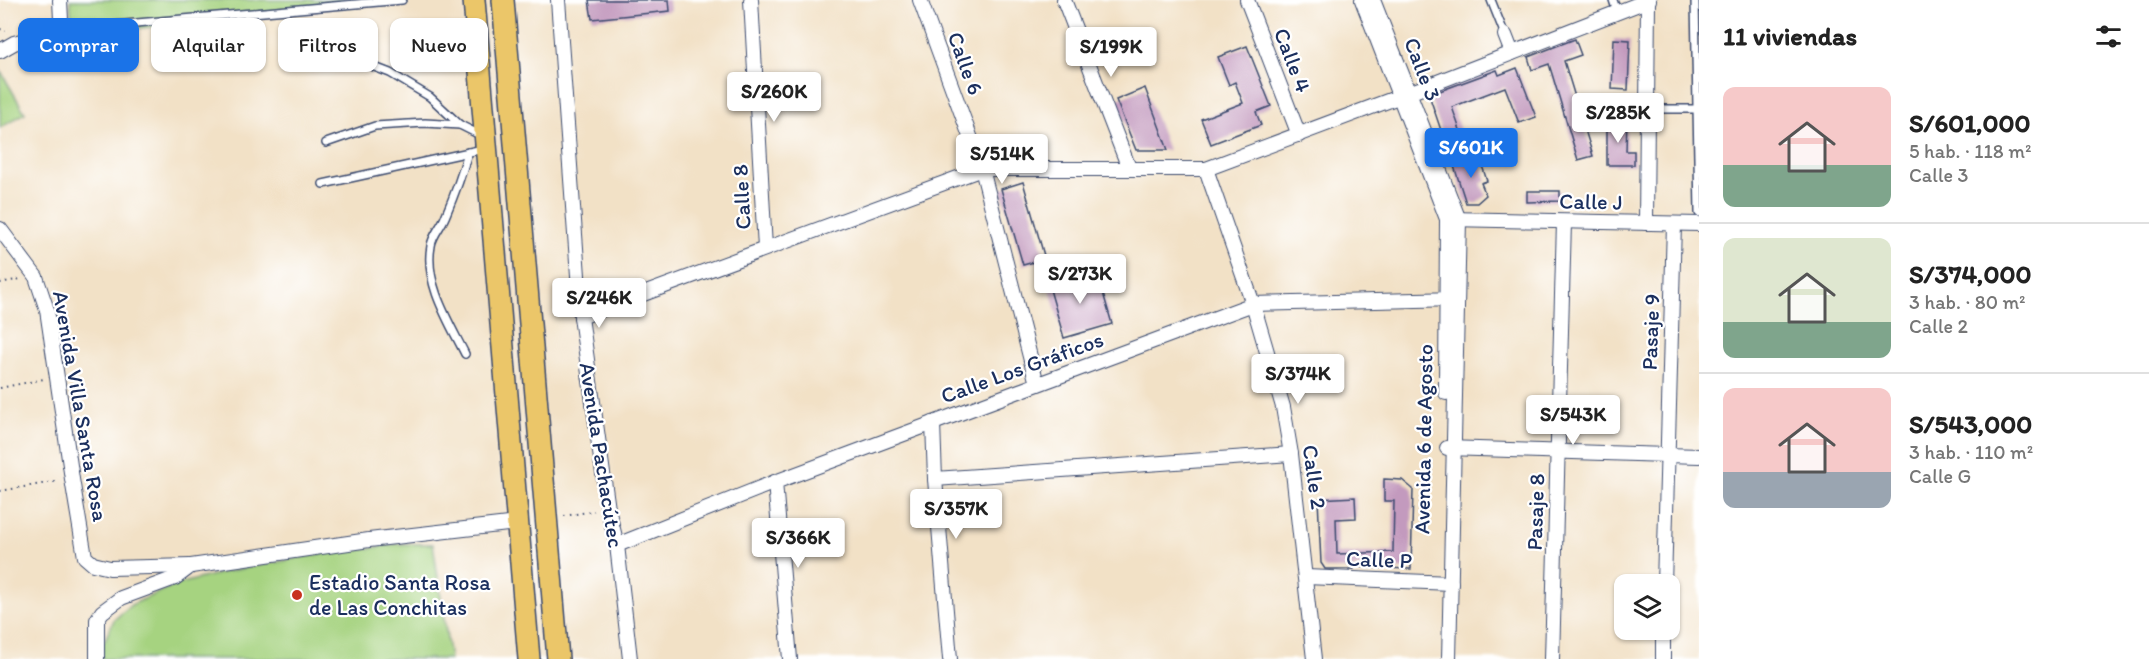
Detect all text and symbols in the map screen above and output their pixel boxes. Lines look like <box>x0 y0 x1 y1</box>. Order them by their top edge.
chip: Comprar <box>18 18 139 72</box>
chip: Alquilar <box>151 18 266 72</box>
chip: Filtros <box>278 18 378 72</box>
chip: Nuevo <box>390 18 488 72</box>
text: 11 viviendas <box>1723 20 1857 52</box>
icon: filters <box>2092 20 2125 53</box>
street label: Calle 4 <box>1268 24 1317 96</box>
pin: S/199K <box>1062 27 1160 78</box>
street label: Calle 6 <box>942 28 989 98</box>
text: S/199K <box>1080 34 1142 58</box>
street label: Calle 3 <box>1398 34 1447 105</box>
pin: S/260K <box>725 72 823 123</box>
text: S/260K <box>741 79 807 103</box>
pin: S/285K <box>1569 93 1667 144</box>
text: S/285K <box>1586 100 1650 124</box>
text: S/601,000 <box>1909 107 2031 139</box>
icon: home <box>1771 111 1843 183</box>
pin: S/601K <box>1422 128 1520 179</box>
pin: S/514K <box>953 134 1051 185</box>
text: S/601K <box>1439 135 1503 159</box>
text: 5 hab. · 118 m² <box>1909 139 2031 163</box>
text: S/514K <box>970 141 1034 165</box>
text: Calle 3 <box>1909 163 1969 187</box>
street label: Calle 8 <box>726 164 757 230</box>
street label: Calle J <box>1559 187 1623 216</box>
pin: S/273K <box>1031 254 1129 305</box>
text: S/374,000 <box>1909 258 2031 290</box>
text: S/273K <box>1048 261 1112 285</box>
icon: home <box>1771 262 1843 334</box>
pin: S/246K <box>550 278 648 329</box>
text: S/246K <box>566 285 632 309</box>
street label: Avenida Villa Santa Rosa <box>47 289 114 524</box>
text: 3 hab. · 80 m² <box>1909 290 2026 314</box>
street label: Pasaje 9 <box>1636 293 1665 371</box>
text: Calle 2 <box>1909 314 1968 338</box>
street label: Calle Los Gráficos <box>937 326 1107 409</box>
street label: Avenida 6 de Agosto <box>1408 344 1439 534</box>
pin: S/374K <box>1249 354 1347 405</box>
street label: Avenida Pachacútec <box>574 361 629 550</box>
text: S/374K <box>1265 361 1331 385</box>
pin: S/543K <box>1524 395 1622 446</box>
text: S/543K <box>1540 402 1606 426</box>
text: S/543,000 <box>1909 408 2032 440</box>
icon: home <box>1771 412 1843 484</box>
text: 3 hab. · 110 m² <box>1909 440 2033 464</box>
street label: Calle 2 <box>1297 443 1332 512</box>
text: Calle G <box>1909 464 1971 488</box>
street label: Pasaje 8 <box>1521 473 1550 551</box>
pin: S/357K <box>907 489 1005 540</box>
text: S/357K <box>924 496 988 520</box>
pin: S/366K <box>749 518 847 569</box>
text: S/366K <box>766 525 830 549</box>
street label: Calle P <box>1346 545 1413 574</box>
place label: Estadio Santa Rosa de Las Conchitas <box>309 569 491 621</box>
map controls <box>1614 574 1680 640</box>
button: layers <box>1614 574 1680 640</box>
marker: Estadio Santa Rosa de Las Conchitas <box>290 588 304 602</box>

